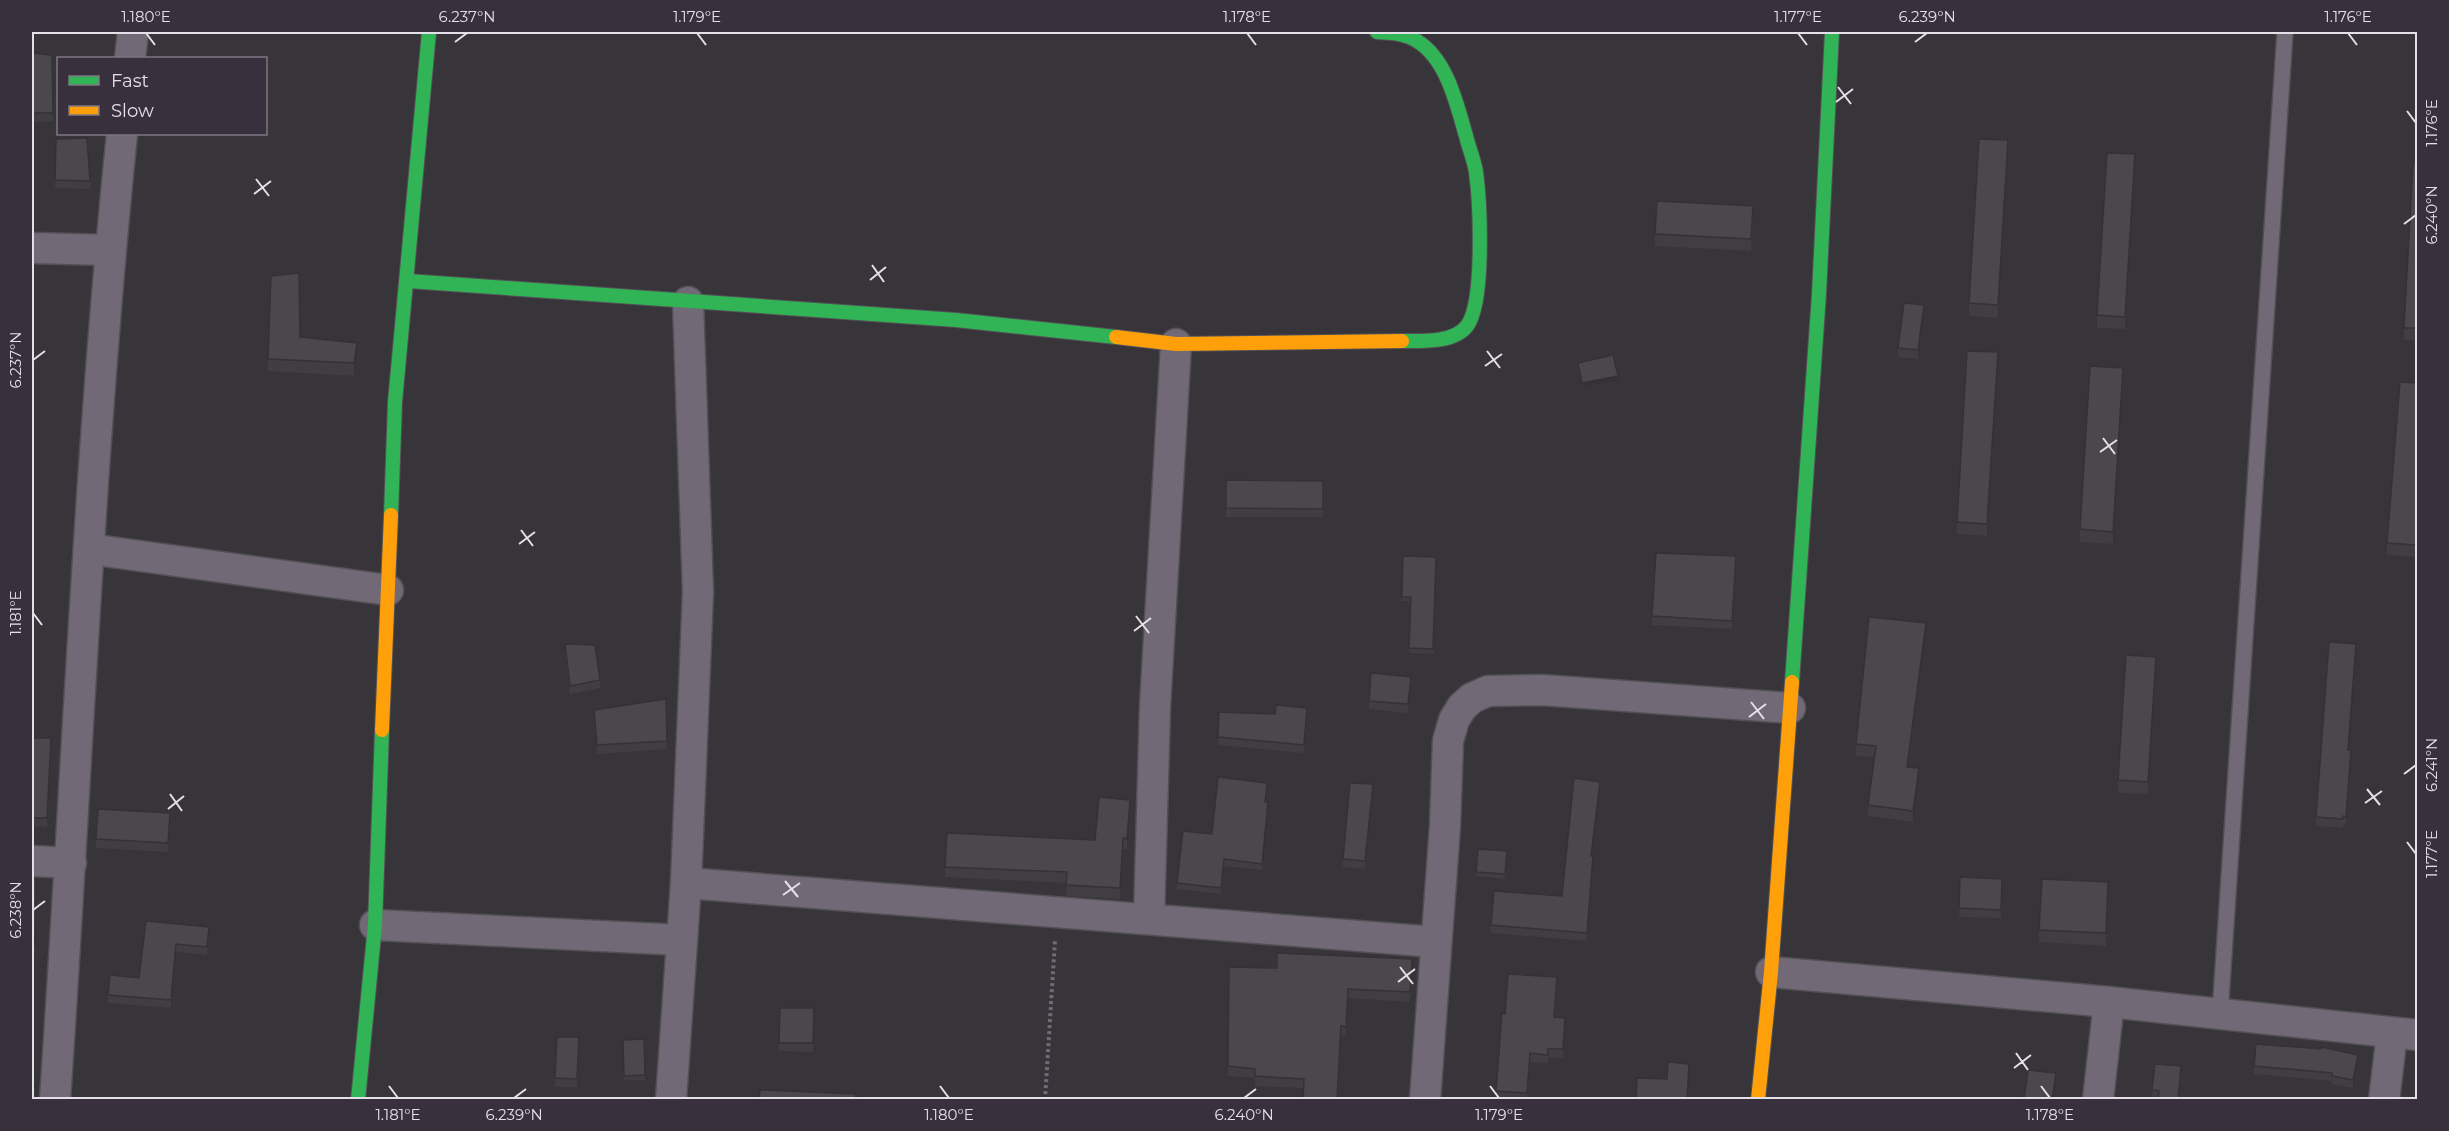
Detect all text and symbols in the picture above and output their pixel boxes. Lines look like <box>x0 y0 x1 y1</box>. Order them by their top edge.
text: 1.180°E <box>121 7 171 26</box>
text: 6.237°N <box>439 7 495 26</box>
text: 1.179°E <box>673 7 721 26</box>
text: 1.178°E <box>1223 7 1271 26</box>
text: 1.177°E <box>1774 7 1822 26</box>
text: 6.239°N <box>1898 7 1956 26</box>
text: 1.176°E <box>2324 7 2372 26</box>
legend <box>57 57 267 135</box>
text: Fast <box>111 70 149 92</box>
text: 1.176°E <box>2422 99 2441 147</box>
text: Slow <box>111 100 154 122</box>
text: 6.240°N <box>2422 185 2441 245</box>
text: 6.237°N <box>6 332 25 388</box>
text: 1.181°E <box>6 590 25 636</box>
text: 6.241°N <box>2422 738 2441 792</box>
text: 1.177°E <box>2422 830 2441 878</box>
text: 6.238°N <box>6 881 25 939</box>
text: 1.181°E <box>375 1105 421 1124</box>
text: 6.239°N <box>485 1105 543 1124</box>
text: 1.180°E <box>924 1105 974 1124</box>
text: 6.240°N <box>1214 1105 1274 1124</box>
text: 1.179°E <box>1475 1105 1523 1124</box>
text: 1.178°E <box>2026 1105 2074 1124</box>

